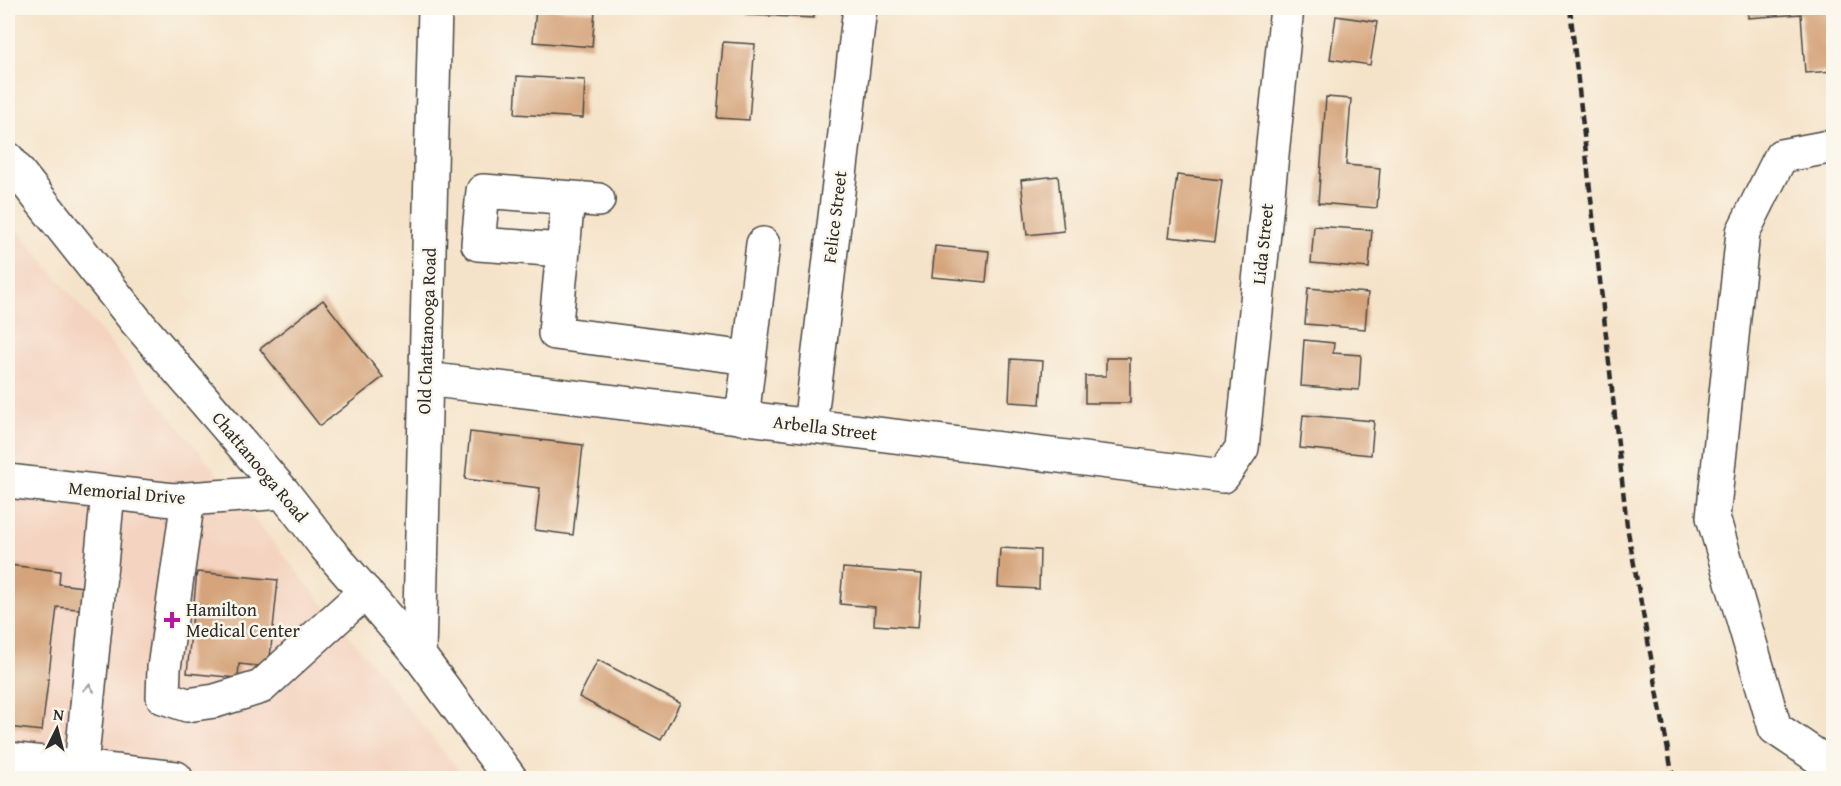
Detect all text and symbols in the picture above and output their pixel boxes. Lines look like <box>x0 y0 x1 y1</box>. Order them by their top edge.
street label: Felice Street <box>815 169 854 265</box>
street label: Lida Street <box>1245 201 1280 286</box>
street label: Old Chattanooga Road <box>410 247 443 415</box>
street label: Chattanooga Road <box>206 405 315 528</box>
street label: Arbella Street <box>772 408 879 447</box>
street label: Memorial Drive <box>67 474 187 511</box>
place label: Hamilton Medical Center <box>186 596 301 644</box>
marker: Hamilton Medical Center <box>163 611 181 629</box>
one-way arrow <box>82 684 95 693</box>
north arrow <box>27 699 87 759</box>
text: N <box>52 702 65 727</box>

